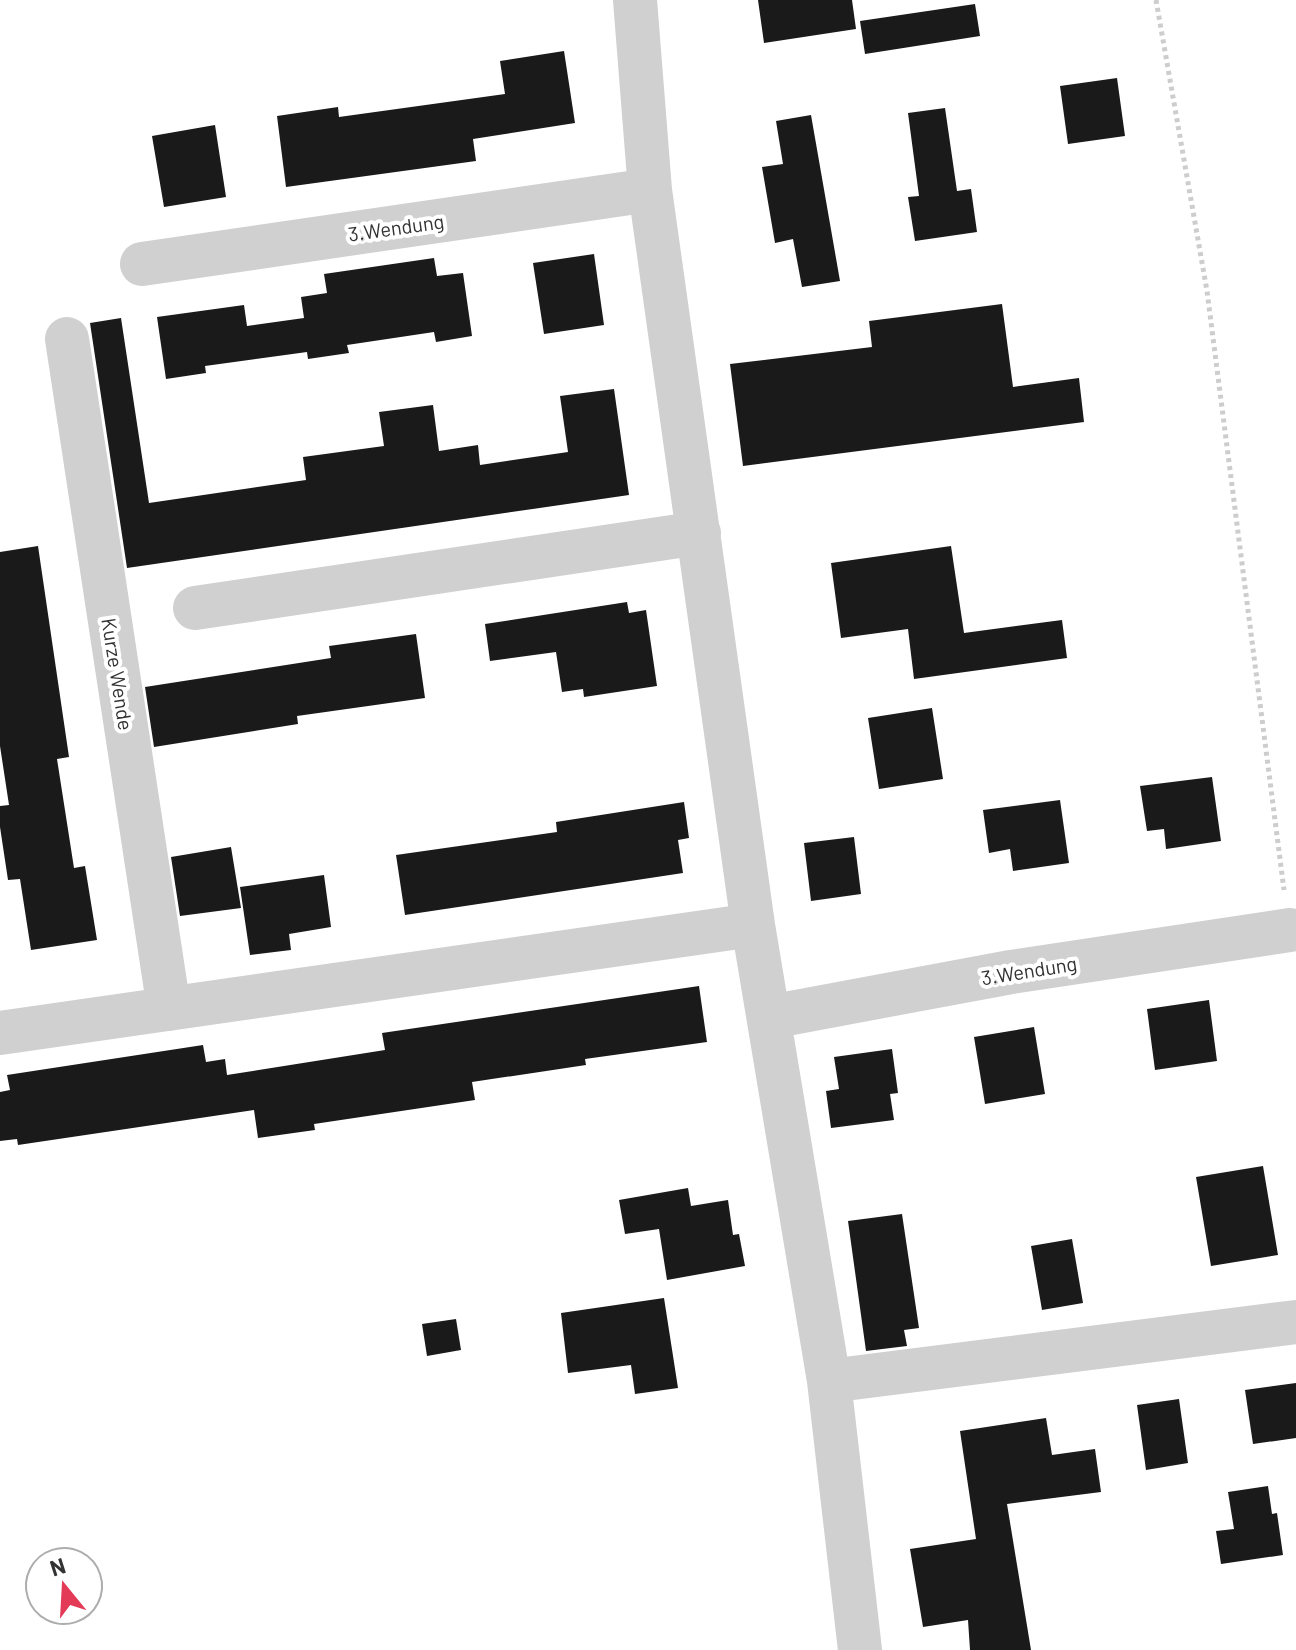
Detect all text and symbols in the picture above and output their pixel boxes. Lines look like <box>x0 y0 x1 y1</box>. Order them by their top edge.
street label: 3.Wendung <box>347 208 445 246</box>
street label: Kurze Wende <box>97 616 139 732</box>
street label: 3.Wendung <box>979 951 1079 989</box>
north arrow <box>24 1546 104 1626</box>
text: N <box>47 1551 68 1581</box>

